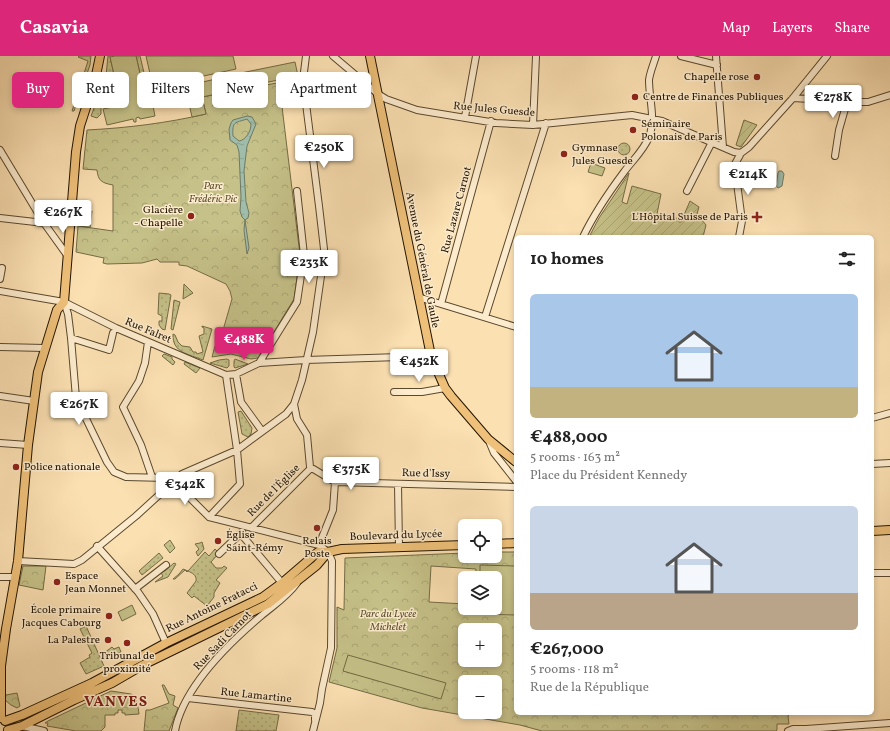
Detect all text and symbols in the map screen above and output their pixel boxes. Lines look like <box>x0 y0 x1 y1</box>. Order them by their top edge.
text: Casavia <box>20 15 89 41</box>
text: Map <box>722 19 750 38</box>
text: Layers <box>772 19 812 38</box>
text: Share <box>834 19 870 38</box>
place label: Chapelle rose <box>684 70 749 85</box>
chip: Buy <box>12 72 64 108</box>
chip: Rent <box>72 72 129 108</box>
chip: Filters <box>137 72 204 108</box>
chip: New <box>212 72 268 108</box>
chip: Apartment <box>276 72 371 108</box>
marker: Chapelle rose <box>752 72 762 82</box>
pin: €278K <box>805 85 861 119</box>
text: €278K <box>814 89 852 107</box>
place label: Centre de Finances Publiques <box>643 90 784 105</box>
marker: Centre de Finances Publiques <box>630 92 640 102</box>
street label: Rue Jules Guesde <box>453 99 535 121</box>
place label: Séminaire Polonais de Paris <box>641 117 723 145</box>
marker: Séminaire Polonais de Paris <box>628 125 638 135</box>
pin: €250K <box>296 135 352 169</box>
text: €250K <box>304 139 344 157</box>
place label: Gymnase Jules Guesde <box>572 141 633 169</box>
marker: Gymnase Jules Guesde <box>559 149 569 159</box>
pin: €214K <box>720 162 776 196</box>
street label: Rue Lazare Carnot <box>438 165 476 255</box>
text: €214K <box>729 166 767 184</box>
park label: Parc Frédéric Pic <box>189 179 237 207</box>
street label: Avenue du Général de Gaulle <box>401 191 443 329</box>
pin: €267K <box>35 200 91 234</box>
place label: Glacière - Chapelle <box>134 203 183 231</box>
text: €267K <box>43 204 83 222</box>
place label: L'Hôpital Suisse de Paris <box>632 210 748 225</box>
marker: Glacière - Chapelle <box>186 211 196 221</box>
marker: L'Hôpital Suisse de Paris <box>751 211 763 223</box>
text: 10 homes <box>530 248 604 271</box>
icon: filters <box>836 248 858 270</box>
pin: €233K <box>281 250 337 284</box>
text: €233K <box>290 254 328 272</box>
street label: Rue Falret <box>122 314 174 348</box>
icon: home <box>658 320 730 392</box>
pin: €488K <box>216 327 272 361</box>
text: €488K <box>224 331 264 349</box>
pin: €452K <box>391 349 447 383</box>
text: €452K <box>399 353 439 371</box>
pin: €267K <box>51 392 107 426</box>
text: €267K <box>59 396 99 414</box>
text: €488,000 <box>530 426 608 449</box>
text: 5 rooms · 163 m² <box>530 449 620 467</box>
pin: €375K <box>323 457 379 491</box>
place label: Police nationale <box>24 460 100 475</box>
street label: Rue de l'Église <box>244 461 304 521</box>
text: €375K <box>332 461 370 479</box>
marker: Police nationale <box>11 462 21 472</box>
street label: Rue d'Issy <box>402 466 450 482</box>
text: Place du Président Kennedy <box>530 467 687 485</box>
pin: €342K <box>157 472 213 506</box>
text: €342K <box>165 476 205 494</box>
map controls <box>458 519 502 719</box>
button: locate <box>458 519 502 563</box>
marker: Relais Poste <box>312 523 322 533</box>
street label: Boulevard du Lycée <box>349 527 443 545</box>
place label: Église Saint-Rémy <box>226 528 283 556</box>
icon: home <box>658 532 730 604</box>
place label: Relais Poste <box>302 534 332 562</box>
marker: Église Saint-Rémy <box>213 536 223 546</box>
place label: Espace Jean Monnet <box>65 569 126 597</box>
button: layers <box>458 571 502 615</box>
marker: Espace Jean Monnet <box>52 577 62 587</box>
street label: Rue Antoine Fratacci <box>163 579 261 637</box>
place label: École primaire Jacques Cabourg <box>22 603 101 631</box>
park label: Parc du Lycée Michelet <box>360 607 416 635</box>
street label: Rue Sadi Carnot <box>191 608 256 674</box>
marker: École primaire Jacques Cabourg <box>104 611 114 621</box>
button: + <box>458 623 502 667</box>
place label: La Palestre <box>47 633 100 648</box>
marker: La Palestre <box>103 635 113 645</box>
marker: Tribunal de proximité <box>122 638 132 648</box>
text: €267,000 <box>530 638 604 661</box>
place label: Tribunal de proximité <box>99 649 155 677</box>
text: 5 rooms · 118 m² <box>530 661 619 679</box>
button: − <box>458 675 502 719</box>
text: Rue de la République <box>530 679 649 697</box>
street label: Rue Lamartine <box>220 685 292 707</box>
district label: VANVES <box>84 692 148 713</box>

